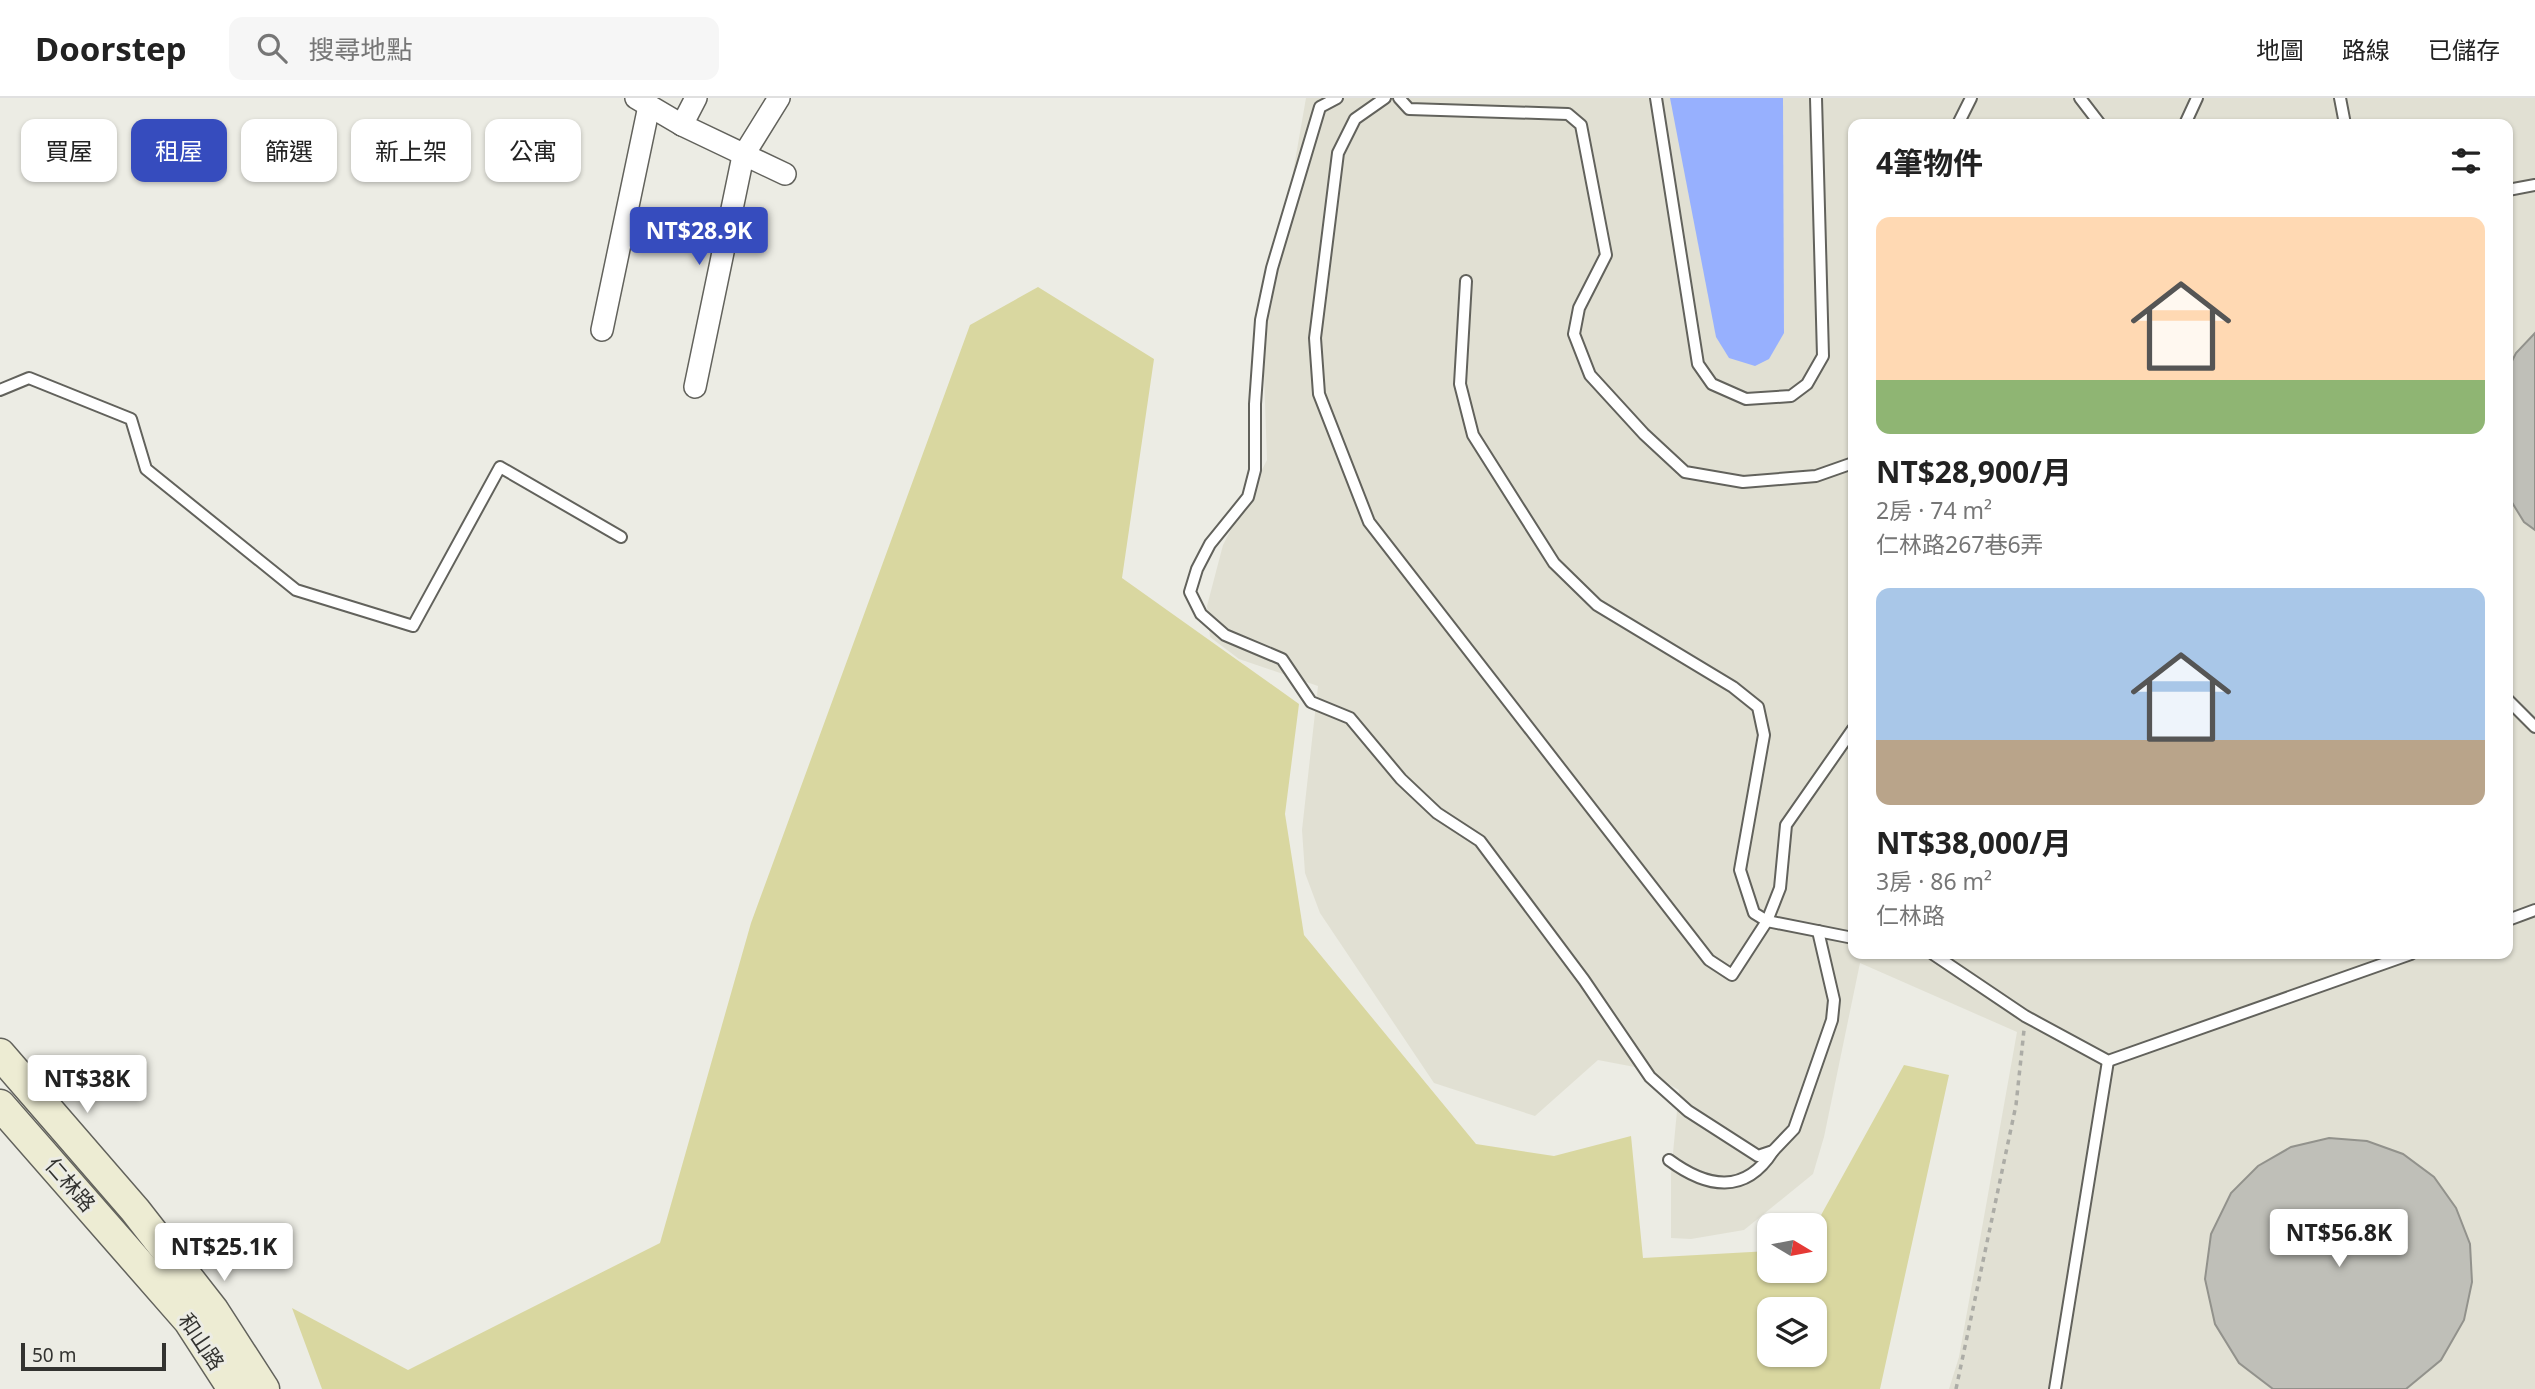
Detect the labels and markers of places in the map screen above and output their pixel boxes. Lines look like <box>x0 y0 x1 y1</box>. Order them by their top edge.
pin: NT$28.9K <box>627 208 771 267</box>
pin: NT$38K <box>30 1056 144 1115</box>
pin: NT$56.8K <box>2267 1210 2411 1269</box>
pin: NT$25.1K <box>152 1224 296 1283</box>

